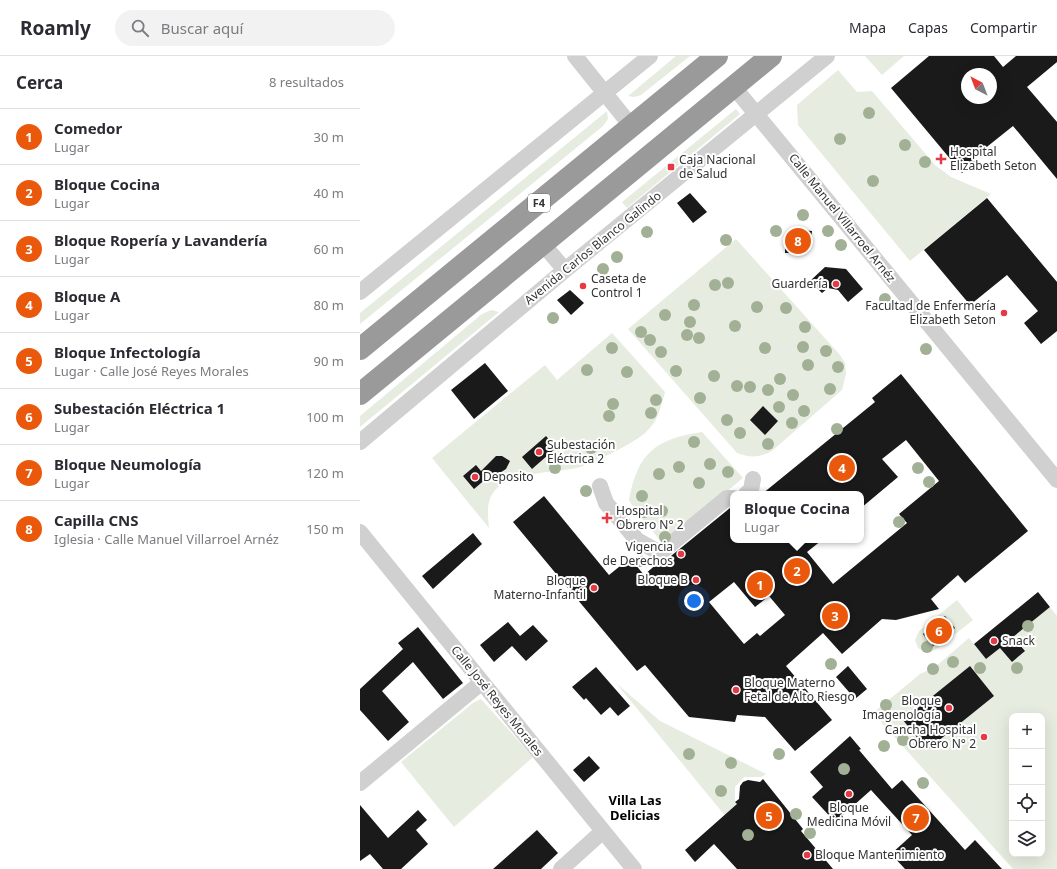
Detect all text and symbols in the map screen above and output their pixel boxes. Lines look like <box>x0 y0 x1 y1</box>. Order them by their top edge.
search box <box>115 10 395 46</box>
text: Roamly <box>20 15 91 41</box>
icon: search <box>129 17 151 39</box>
text: Buscar aquí <box>161 18 243 38</box>
text: Mapa <box>849 18 886 37</box>
text: Capas <box>908 18 948 37</box>
text: Compartir <box>970 18 1037 37</box>
north arrow <box>961 68 997 104</box>
text: Cerca <box>16 71 63 94</box>
text: 8 resultados <box>269 73 344 91</box>
text: Comedor <box>54 118 122 138</box>
text: 1 <box>25 128 33 146</box>
text: 30 m <box>314 128 344 146</box>
text: Lugar <box>54 138 90 156</box>
place label: Hospital Elizabeth Seton <box>950 143 1037 174</box>
street label: Calle Manuel Villarroel Arnéz <box>785 150 900 286</box>
place label: Caja Nacional de Salud <box>679 151 755 182</box>
marker: Hospital Elizabeth Seton <box>935 153 947 165</box>
marker: Caja Nacional de Salud <box>666 162 676 172</box>
text: Bloque Cocina <box>54 174 160 194</box>
text: 2 <box>25 184 33 202</box>
text: 40 m <box>314 184 344 202</box>
street label: Avenida Carlos Blanco Galindo <box>521 187 665 308</box>
text: Lugar <box>54 194 90 212</box>
road number: F4 <box>528 194 550 212</box>
pin: 8 <box>785 226 811 256</box>
text: Bloque Ropería y Lavandería <box>54 230 267 250</box>
text: 3 <box>25 240 33 258</box>
text: 60 m <box>314 240 344 258</box>
text: Lugar <box>54 250 90 268</box>
place label: Caseta de Control 1 <box>591 270 646 301</box>
place label: Guardería <box>771 275 828 292</box>
marker: Guardería <box>831 279 841 289</box>
marker: Caseta de Control 1 <box>578 281 588 291</box>
text: Bloque A <box>54 286 120 306</box>
text: 4 <box>25 296 33 314</box>
text: 80 m <box>314 296 344 314</box>
place label: Facultad de Enfermería Elizabeth Seton <box>865 297 996 328</box>
text: Lugar <box>54 306 90 324</box>
marker: Facultad de Enfermería Elizabeth Seton <box>999 308 1009 318</box>
text: Bloque Infectología <box>54 342 201 362</box>
text: 5 <box>25 352 33 370</box>
text: 90 m <box>314 352 344 370</box>
text: Lugar · Calle José Reyes Morales <box>54 362 249 380</box>
text: Subestación Eléctrica 1 <box>54 398 225 418</box>
text: 6 <box>25 408 33 426</box>
text: 100 m <box>306 408 344 426</box>
text: Lugar <box>54 418 90 436</box>
place label: Subestación Eléctrica 2 <box>547 436 616 467</box>
marker: Subestación Eléctrica 2 <box>534 447 544 457</box>
pin: 4 <box>829 453 855 483</box>
text: Bloque Neumología <box>54 454 202 474</box>
text: 7 <box>25 464 33 482</box>
text: 120 m <box>306 464 344 482</box>
place label: Deposito <box>483 468 534 485</box>
marker: Deposito <box>470 472 480 482</box>
text: Lugar <box>54 474 90 492</box>
popup <box>730 491 864 543</box>
text: Bloque Cocina <box>744 498 850 518</box>
place label: Hospital Obrero N° 2 <box>616 502 684 533</box>
text: Capilla CNS <box>54 510 139 530</box>
marker: Hospital Obrero N° 2 <box>601 512 613 524</box>
text: Lugar <box>744 518 780 536</box>
text: 8 <box>25 520 33 538</box>
text: 150 m <box>306 520 344 538</box>
text: Iglesia · Calle Manuel Villarroel Arnéz <box>54 530 279 548</box>
place label: Vigencia de Derechos <box>603 538 673 569</box>
marker: Vigencia de Derechos <box>676 549 686 559</box>
pin: 2 <box>784 556 810 586</box>
pin: 1 <box>747 570 773 600</box>
place label: Bloque B <box>637 571 688 588</box>
place label: Bloque Materno-Infantil <box>494 572 586 603</box>
marker: Bloque B <box>691 575 701 585</box>
marker: Bloque Materno-Infantil <box>589 583 599 593</box>
your location <box>684 591 704 611</box>
pin: 3 <box>822 601 848 631</box>
pin: 6 <box>926 616 952 646</box>
place label: Snack <box>1002 632 1035 649</box>
marker: Snack <box>989 636 999 646</box>
street label: Calle José Reyes Morales <box>448 642 547 760</box>
place label: Bloque Materno Fetal de Alto Riesgo <box>744 674 855 705</box>
marker: Bloque Materno Fetal de Alto Riesgo <box>731 685 741 695</box>
place label: Bloque Imagenología <box>863 692 941 723</box>
marker: Bloque Imagenología <box>944 703 954 713</box>
map controls <box>1009 713 1045 857</box>
button: + <box>1009 713 1045 749</box>
place label: Cancha Hospital Obrero N° 2 <box>885 721 976 752</box>
marker: Cancha Hospital Obrero N° 2 <box>979 732 989 742</box>
button: − <box>1009 749 1045 785</box>
button: locate <box>1009 785 1045 821</box>
marker: Bloque Medicina Móvil <box>844 789 854 799</box>
district label: Villa Las Delicias <box>609 791 661 824</box>
place label: Bloque Medicina Móvil <box>807 799 891 830</box>
pin: 5 <box>756 801 782 831</box>
pin: 7 <box>903 803 929 833</box>
button: layers <box>1009 821 1045 857</box>
place label: Bloque Mantenimiento <box>815 846 945 863</box>
marker: Bloque Mantenimiento <box>802 850 812 860</box>

